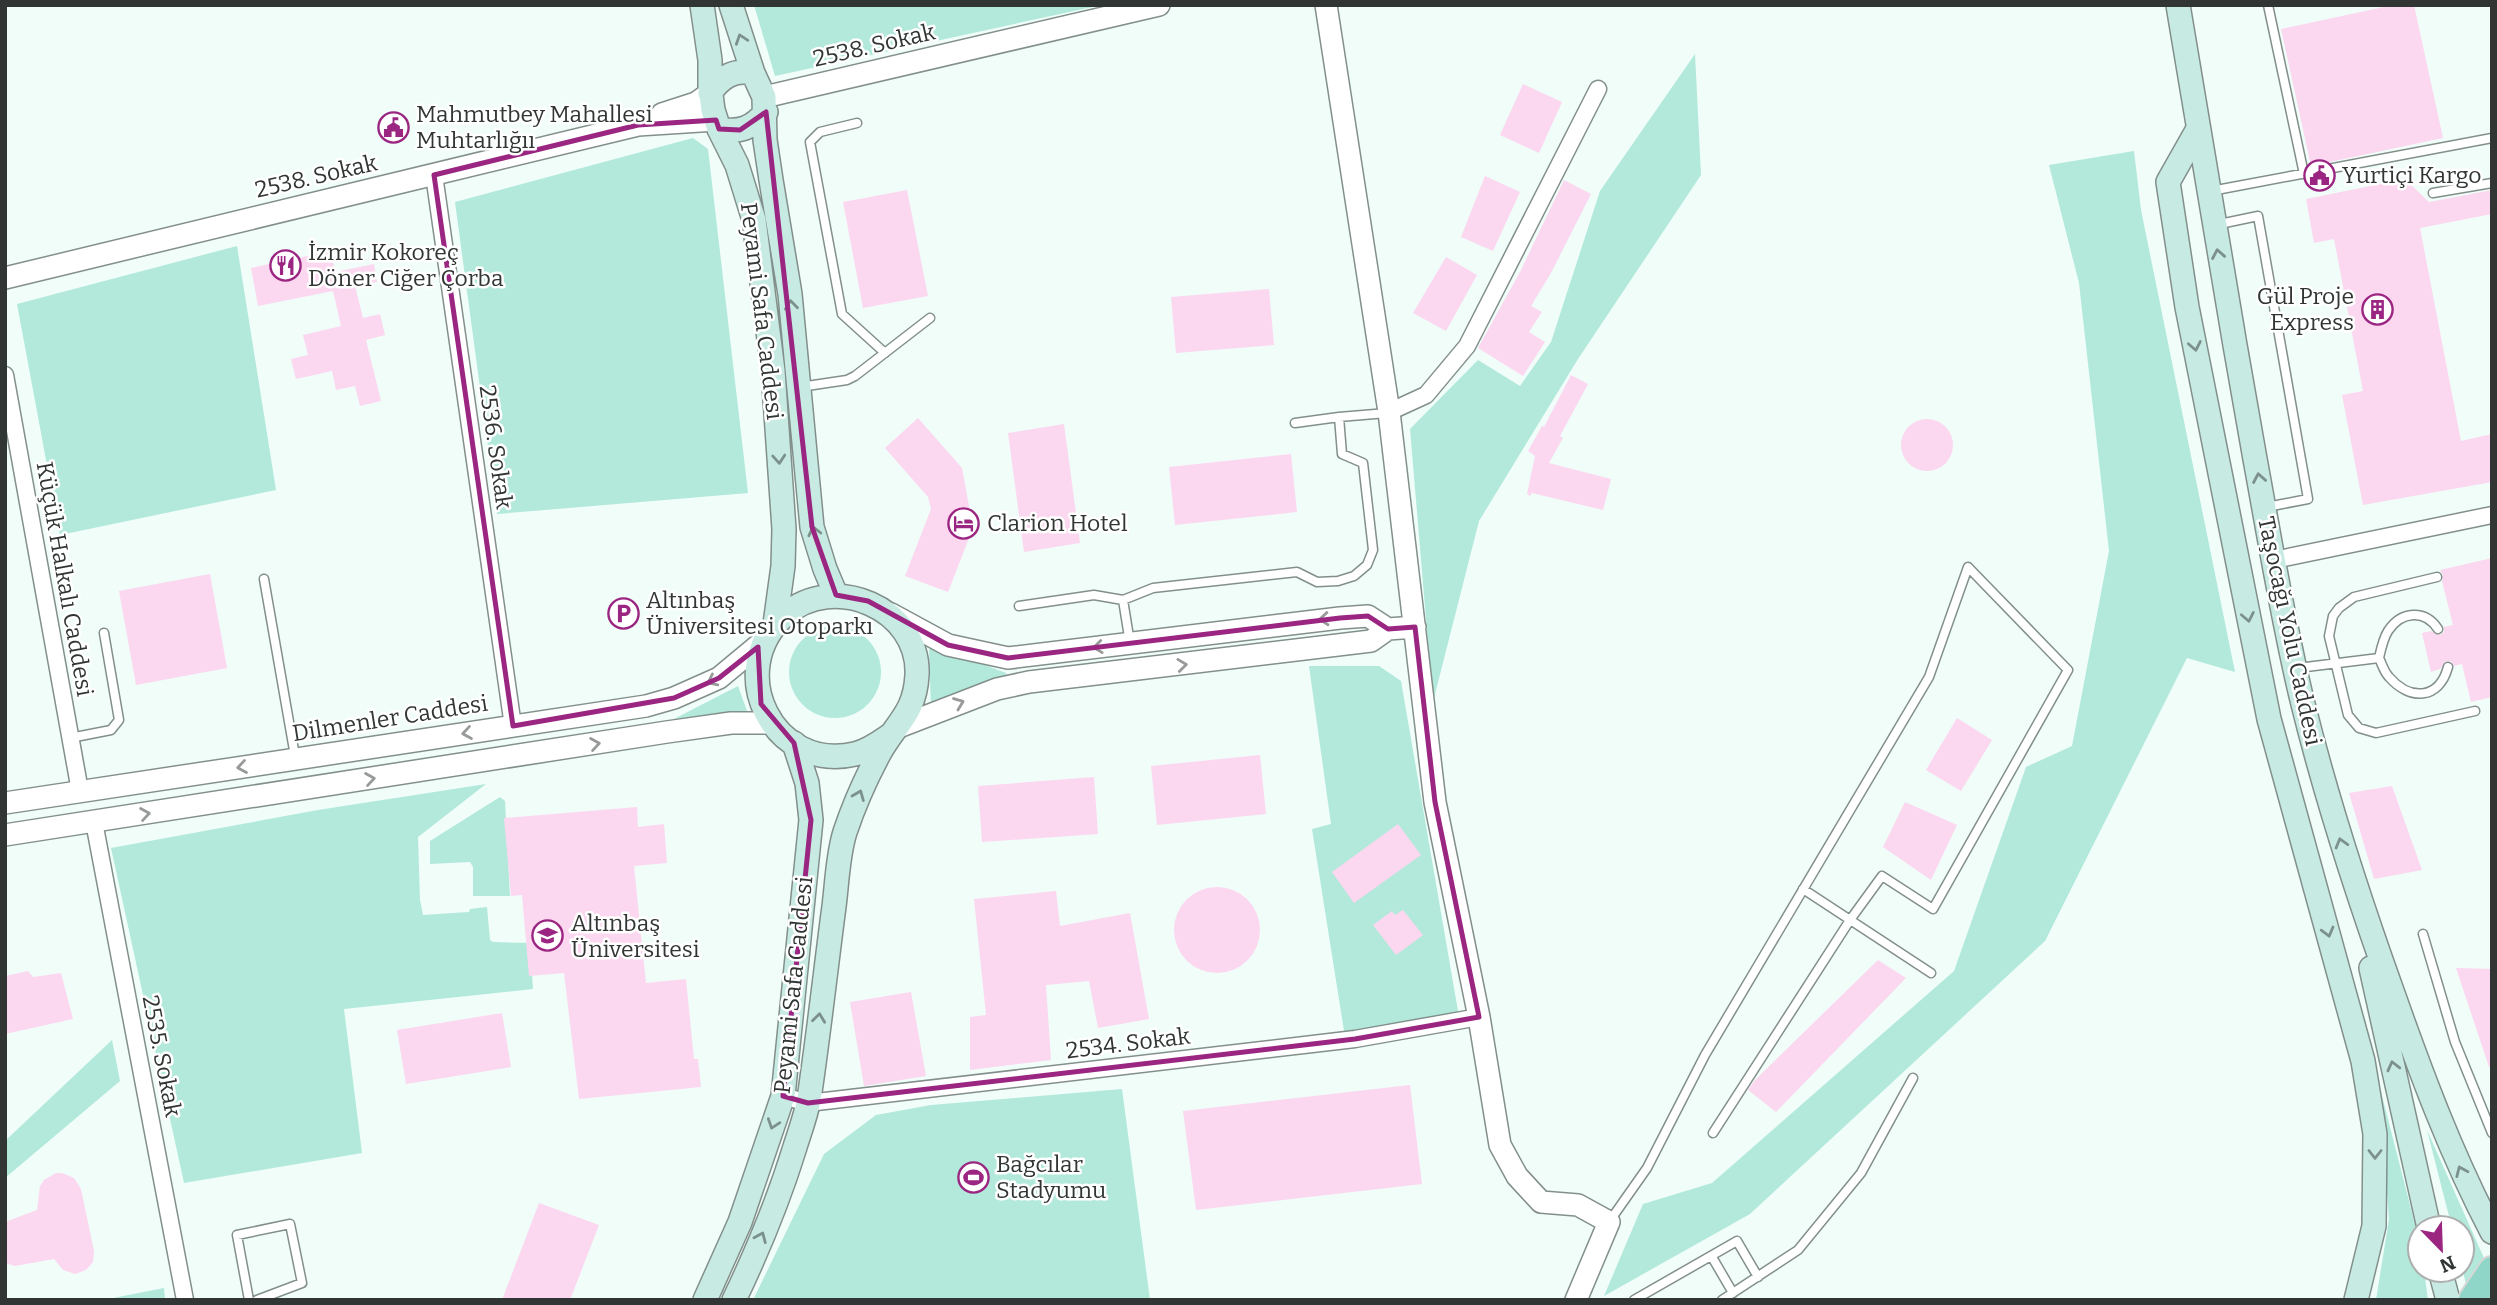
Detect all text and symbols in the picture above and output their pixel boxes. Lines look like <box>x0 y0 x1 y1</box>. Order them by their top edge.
street label: 2538. Sokak <box>810 17 938 73</box>
one-way arrow <box>735 34 749 46</box>
place label: Mahmutbey Mahallesi Muhtarlığıı <box>416 100 653 154</box>
public building icon: Mahmutbey Mahallesi Muhtarlığıı <box>376 110 410 144</box>
street label: 2538. Sokak <box>252 148 380 204</box>
public building icon: Yurtiçi Kargo <box>2302 158 2336 192</box>
place label: Yurtiçi Kargo <box>2342 161 2482 189</box>
street label: Peyami Safa Caddesi <box>735 201 789 421</box>
place label: İzmir Kokoreç Döner Ciğer Çorba <box>308 238 504 292</box>
restaurant icon: İzmir Kokoreç Döner Ciğer Çorba <box>268 248 302 282</box>
one-way arrow <box>2211 248 2226 260</box>
place label: Gül Proje Express <box>2257 282 2354 336</box>
building icon: Gül Proje Express <box>2360 292 2394 326</box>
one-way arrow <box>783 299 798 311</box>
one-way arrow <box>2186 340 2201 352</box>
street label: 2536. Sokak <box>473 383 519 511</box>
one-way arrow <box>771 453 786 464</box>
street label: Küçük Halkalı Caddesi <box>31 459 99 699</box>
one-way arrow <box>2252 472 2267 484</box>
hotel icon: Clarion Hotel <box>947 506 981 540</box>
place label: Clarion Hotel <box>987 509 1128 537</box>
street label: Taşocağı Yolu Caddesi <box>2252 514 2328 748</box>
one-way arrow <box>808 525 822 537</box>
place label: Altınbaş Üniversitesi Otoparkı <box>646 586 873 640</box>
parking icon: Altınbaş Üniversitesi Otoparkı <box>606 596 640 630</box>
one-way arrow <box>1318 611 1329 626</box>
one-way arrow <box>2240 611 2255 623</box>
one-way arrow <box>1092 639 1104 654</box>
one-way arrow <box>1177 657 1188 672</box>
one-way arrow <box>707 672 719 686</box>
street label: Dilmenler Caddesi <box>290 689 490 747</box>
one-way arrow <box>953 697 965 711</box>
one-way arrow <box>461 725 473 740</box>
one-way arrow <box>589 737 601 752</box>
one-way arrow <box>236 759 248 774</box>
one-way arrow <box>364 772 376 787</box>
one-way arrow <box>850 790 864 802</box>
one-way arrow <box>140 807 151 822</box>
one-way arrow <box>2335 837 2349 849</box>
street label: Peyami Safa Caddesi <box>768 875 818 1095</box>
place label: Altınbaş Üniversitesi <box>571 909 700 963</box>
school or university icon: Altınbaş Üniversitesi <box>531 919 565 953</box>
one-way arrow <box>2320 926 2334 938</box>
street label: 2535. Sokak <box>136 993 188 1119</box>
one-way arrow <box>812 1013 827 1024</box>
street label: 2534. Sokak <box>1064 1021 1192 1065</box>
one-way arrow <box>2387 1060 2401 1072</box>
one-way arrow <box>767 1118 781 1130</box>
place label: Bağcılar Stadyumu <box>996 1150 1106 1204</box>
one-way arrow <box>2367 1150 2383 1160</box>
sports icon: Bağcılar Stadyumu <box>956 1160 990 1194</box>
one-way arrow <box>2455 1166 2469 1179</box>
north arrow <box>2406 1214 2476 1284</box>
one-way arrow <box>753 1232 767 1244</box>
text: N <box>2436 1251 2459 1278</box>

